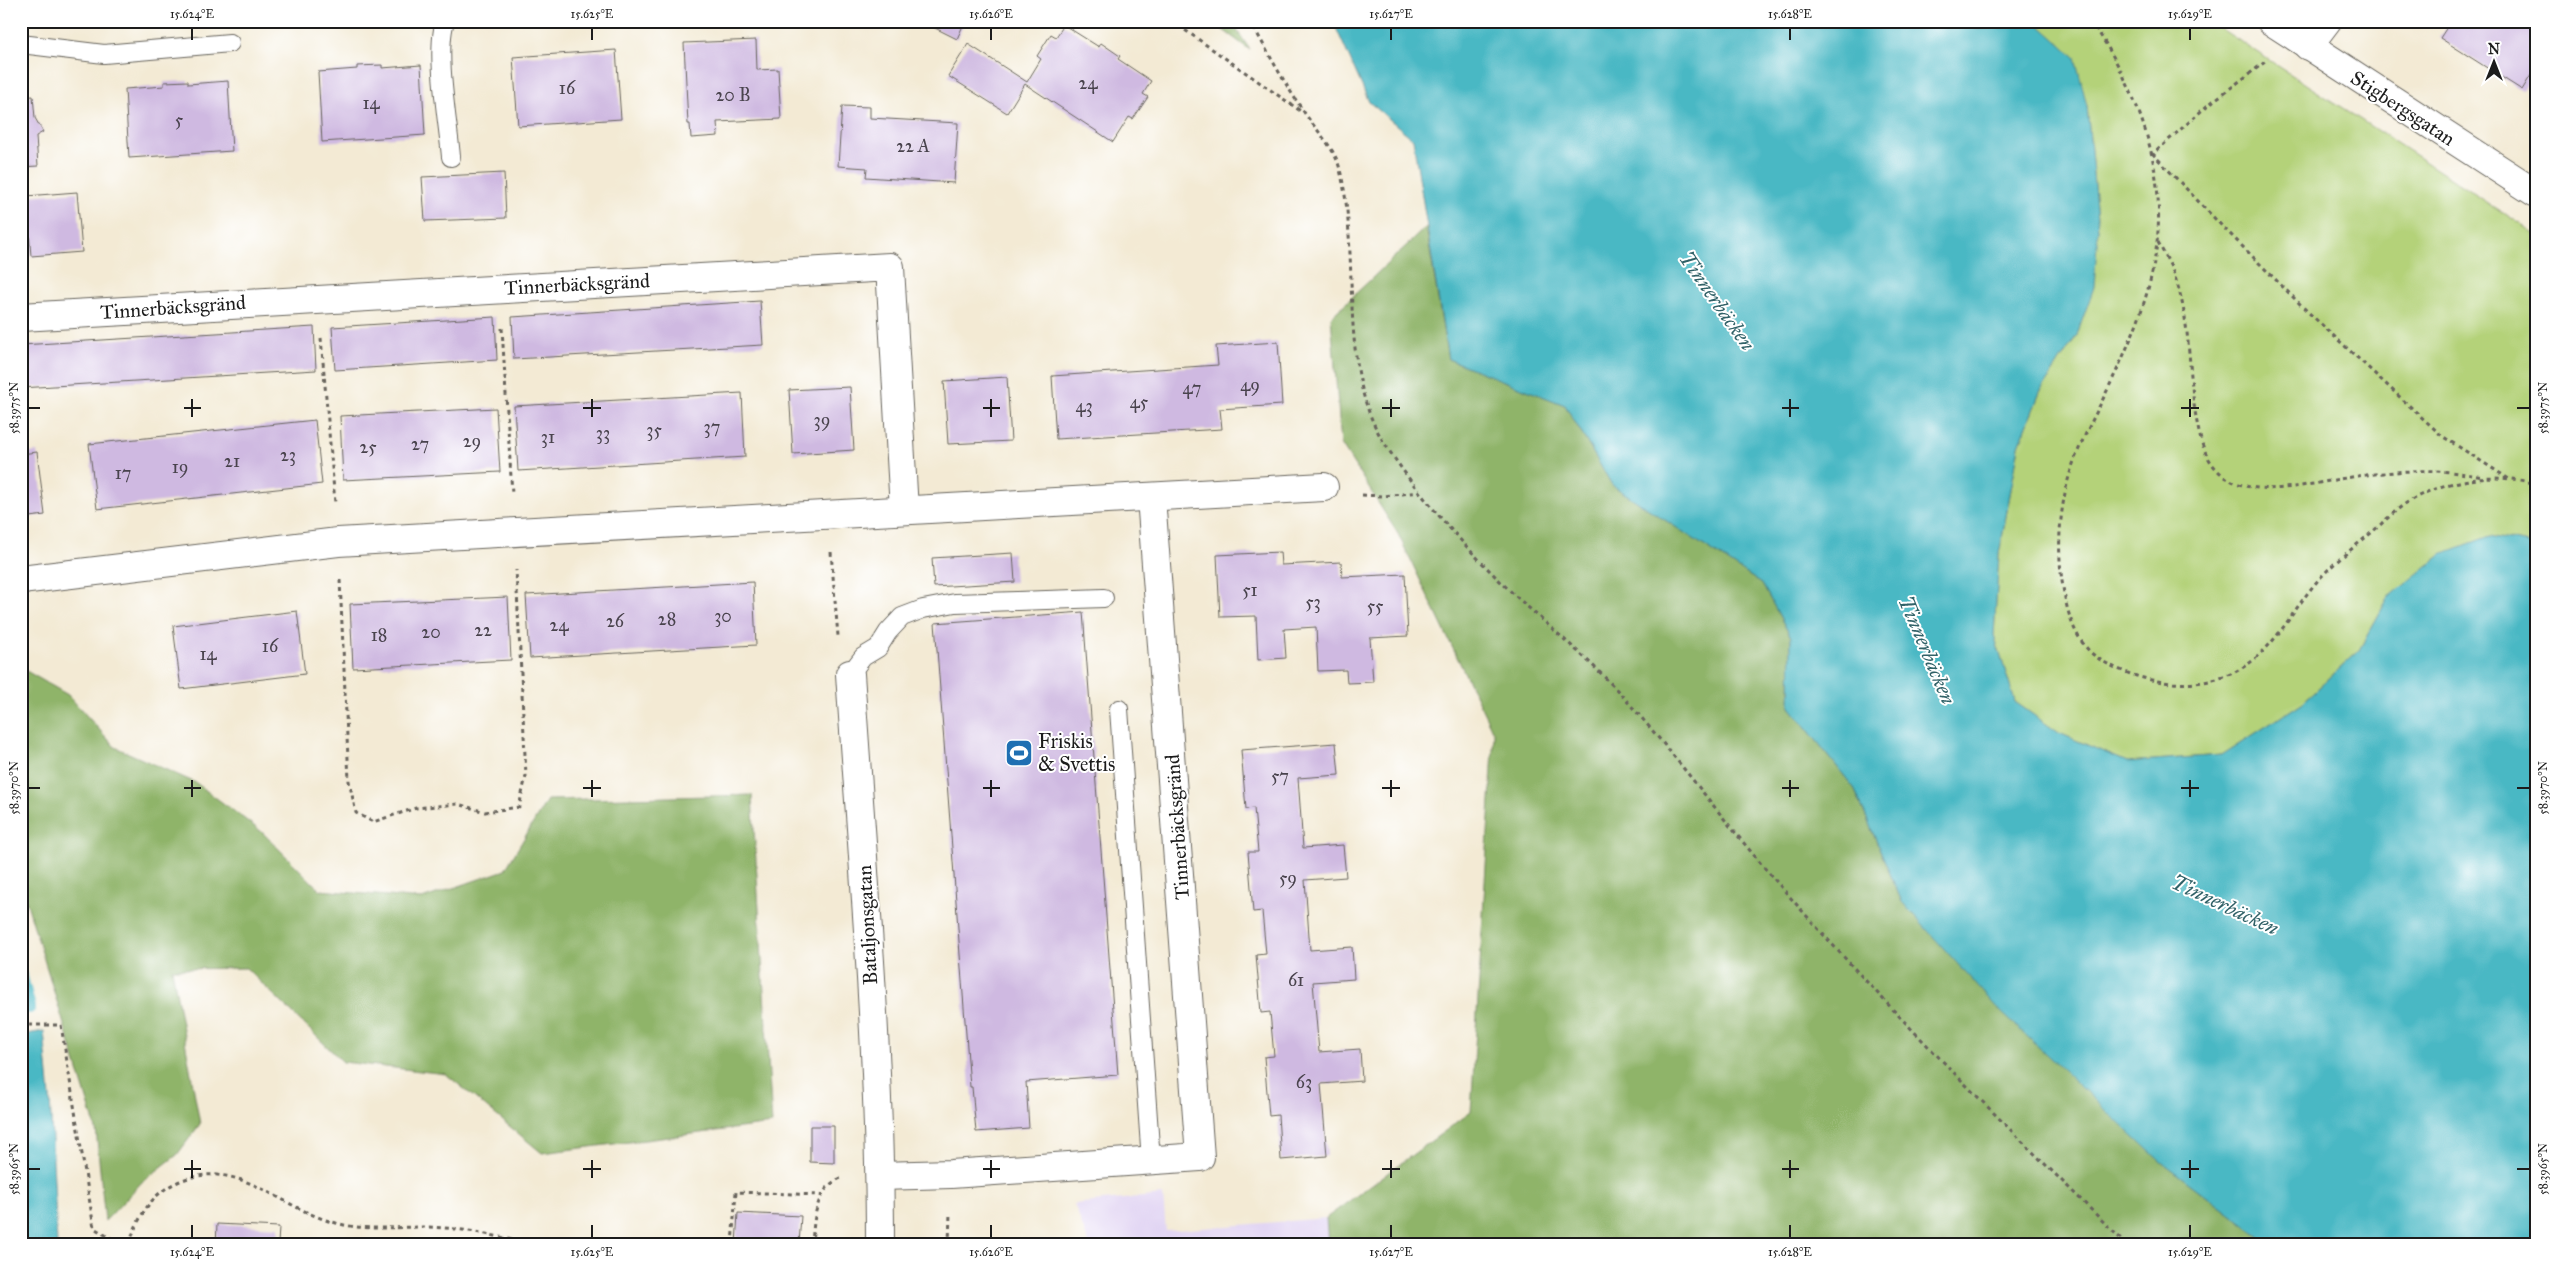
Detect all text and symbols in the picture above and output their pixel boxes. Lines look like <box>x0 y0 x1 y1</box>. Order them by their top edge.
text: 15.624°E <box>170 7 214 21</box>
text: 15.625°E <box>571 7 614 21</box>
text: 15.626°E <box>969 7 1013 21</box>
text: 15.627°E <box>1369 7 1413 21</box>
text: 15.628°E <box>1768 7 1812 21</box>
text: 15.629°E <box>2168 7 2212 21</box>
north arrow <box>2470 38 2520 88</box>
text: N <box>2488 41 2500 58</box>
street label: Stigbergsgatan <box>2346 65 2460 152</box>
house number: 24 <box>1079 72 1098 94</box>
house number: 16 <box>559 77 576 99</box>
house number: 20 B <box>715 84 751 106</box>
house number: 14 <box>362 92 381 114</box>
house number: 5 <box>175 109 184 131</box>
house number: 22 A <box>896 135 930 157</box>
water label: Tinnerbäcken <box>1673 246 1761 356</box>
street label: Tinnerbäcksgränd <box>503 268 651 301</box>
street label: Tinnerbäcksgränd <box>99 290 247 325</box>
house number: 49 <box>1240 374 1260 396</box>
house number: 47 <box>1183 377 1201 399</box>
text: 58.3975°N <box>7 382 21 434</box>
text: 58.3975°N <box>2536 382 2550 434</box>
house number: 45 <box>1130 391 1149 413</box>
house number: 43 <box>1075 395 1093 417</box>
house number: 39 <box>814 409 830 431</box>
house number: 37 <box>704 416 720 438</box>
house number: 35 <box>646 419 662 441</box>
house number: 33 <box>596 422 610 444</box>
house number: 31 <box>541 426 555 448</box>
house number: 29 <box>463 430 481 452</box>
house number: 27 <box>411 433 429 455</box>
house number: 25 <box>359 436 377 458</box>
house number: 23 <box>280 444 296 466</box>
house number: 21 <box>224 450 240 472</box>
house number: 19 <box>172 456 188 478</box>
house number: 17 <box>115 462 131 484</box>
house number: 51 <box>1242 579 1258 601</box>
house number: 53 <box>1305 591 1321 613</box>
water label: Tinnerbäcken <box>1893 592 1961 708</box>
house number: 55 <box>1367 595 1384 617</box>
house number: 30 <box>714 605 732 627</box>
house number: 28 <box>658 608 676 630</box>
house number: 26 <box>606 610 625 632</box>
house number: 24 <box>550 614 569 636</box>
house number: 22 <box>474 619 492 641</box>
house number: 20 <box>421 621 441 643</box>
house number: 18 <box>371 624 387 646</box>
house number: 16 <box>262 635 279 657</box>
house number: 14 <box>199 643 218 665</box>
place label: Friskis & Svettis <box>1038 729 1115 776</box>
sports icon: Friskis & Svettis <box>1004 738 1034 768</box>
street label: Tinnerbäcksgränd <box>1160 753 1195 901</box>
text: 58.3970°N <box>7 761 21 815</box>
text: 58.3970°N <box>2536 761 2550 815</box>
house number: 57 <box>1271 765 1289 787</box>
street label: Bataljonsgatan <box>852 864 883 986</box>
house number: 59 <box>1279 867 1297 889</box>
water label: Tinnerbäcken <box>2167 869 2283 941</box>
house number: 61 <box>1288 969 1304 991</box>
house number: 63 <box>1296 1071 1312 1093</box>
text: 58.3965°N <box>7 1143 21 1195</box>
text: 58.3965°N <box>2536 1143 2550 1195</box>
text: 15.624°E <box>170 1245 214 1259</box>
text: 15.625°E <box>571 1245 614 1259</box>
text: 15.626°E <box>969 1245 1013 1259</box>
text: 15.627°E <box>1369 1245 1413 1259</box>
text: 15.628°E <box>1768 1245 1812 1259</box>
text: 15.629°E <box>2168 1245 2212 1259</box>

